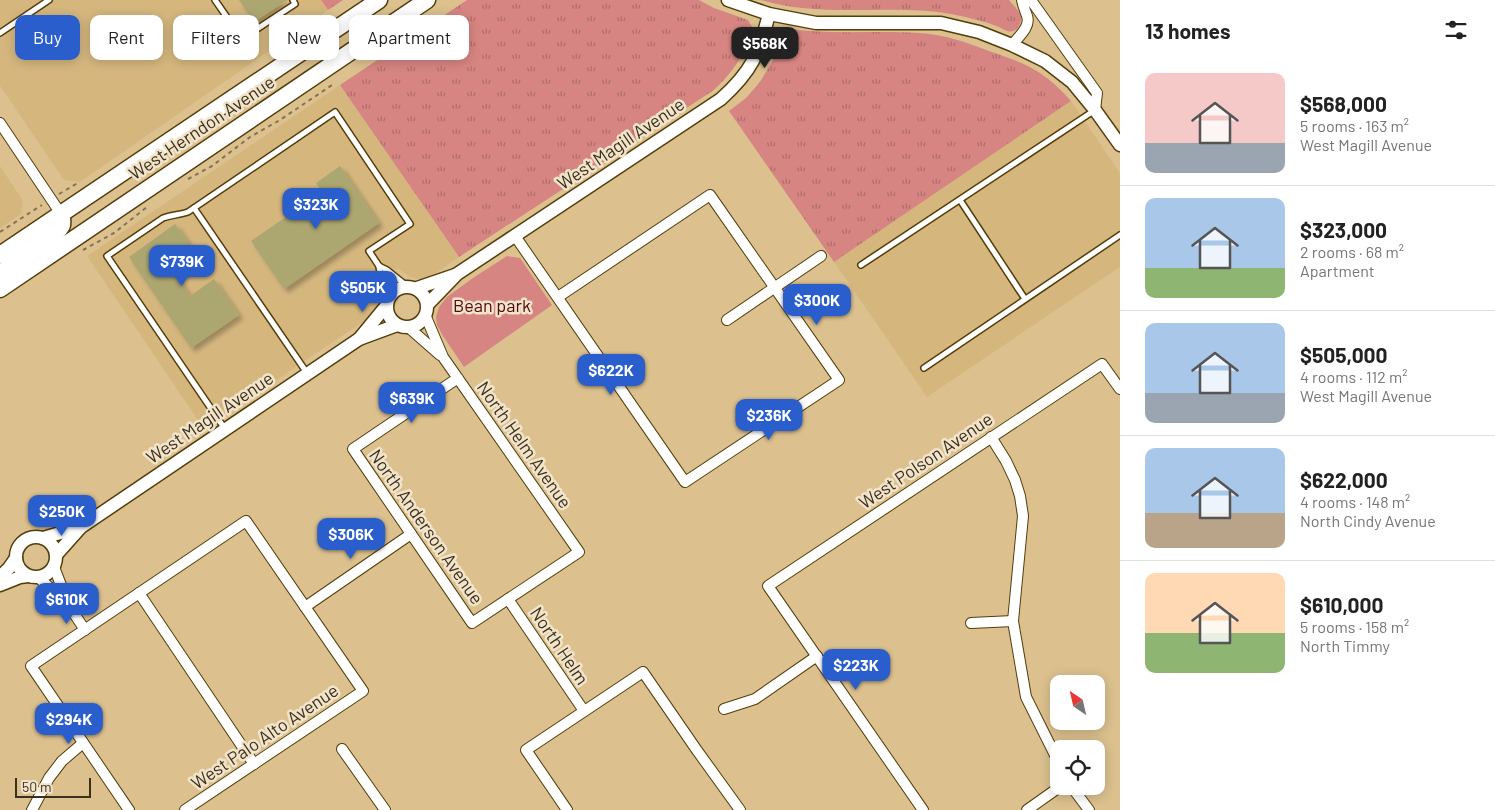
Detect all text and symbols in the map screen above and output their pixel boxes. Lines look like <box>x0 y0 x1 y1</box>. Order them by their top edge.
chip: Buy <box>15 15 80 60</box>
chip: Rent <box>90 15 163 60</box>
chip: Filters <box>173 15 259 60</box>
chip: New <box>269 15 339 60</box>
chip: Apartment <box>349 15 469 60</box>
icon: filters <box>1442 16 1470 44</box>
text: 13 homes <box>1145 18 1230 43</box>
pin: $568K <box>730 27 800 69</box>
text: $568K <box>742 33 788 52</box>
street label: West Herndon Avenue <box>124 70 278 184</box>
text: $568,000 <box>1300 91 1387 116</box>
street label: West Magill Avenue <box>553 93 688 194</box>
icon: home <box>1185 93 1245 153</box>
text: 5 rooms · 163 m² <box>1300 116 1409 135</box>
text: West Magill Avenue <box>1300 135 1432 154</box>
pin: $323K <box>281 188 351 230</box>
text: $323K <box>293 194 339 213</box>
text: $323,000 <box>1300 217 1387 242</box>
icon: home <box>1185 218 1245 278</box>
text: 2 rooms · 68 m² <box>1300 242 1404 261</box>
pin: $739K <box>147 244 217 287</box>
text: $739K <box>160 251 204 270</box>
text: Apartment <box>1300 261 1375 280</box>
pin: $505K <box>328 270 398 313</box>
text: $505K <box>340 277 386 296</box>
pin: $300K <box>782 284 852 326</box>
text: $300K <box>794 290 840 309</box>
park label: Bean park <box>453 294 531 316</box>
text: $505,000 <box>1300 342 1388 367</box>
icon: home <box>1185 343 1245 403</box>
pin: $622K <box>576 354 646 396</box>
text: $622K <box>588 360 634 379</box>
street label: West Magill Avenue <box>142 367 277 468</box>
text: 4 rooms · 112 m² <box>1300 367 1407 386</box>
street label: North Helm Avenue <box>473 377 577 512</box>
pin: $639K <box>377 382 447 424</box>
text: West Magill Avenue <box>1300 386 1432 405</box>
text: $639K <box>390 388 434 407</box>
pin: $236K <box>734 398 804 441</box>
text: $236K <box>746 405 792 424</box>
street label: West Polson Avenue <box>854 407 996 513</box>
street label: North Anderson Avenue <box>365 445 489 608</box>
text: $622,000 <box>1300 467 1388 492</box>
icon: home <box>1185 468 1245 528</box>
text: 4 rooms · 148 m² <box>1300 492 1410 511</box>
pin: $250K <box>27 494 97 537</box>
text: $250K <box>39 501 85 520</box>
text: North Cindy Avenue <box>1300 511 1436 530</box>
pin: $306K <box>316 518 386 560</box>
text: $306K <box>328 524 374 543</box>
pin: $610K <box>32 582 102 625</box>
text: $610K <box>46 589 88 608</box>
text: $610,000 <box>1300 592 1383 617</box>
icon: home <box>1185 593 1245 653</box>
street label: North Helm <box>526 602 594 688</box>
text: 5 rooms · 158 m² <box>1300 617 1409 636</box>
text: North Timmy <box>1300 636 1390 655</box>
pin: $223K <box>821 648 891 691</box>
text: $223K <box>833 655 879 674</box>
north arrow <box>1050 675 1105 730</box>
map controls <box>1050 675 1105 795</box>
street label: West Palo Alto Avenue <box>187 679 342 794</box>
pin: $294K <box>34 702 104 745</box>
text: $294K <box>46 709 92 728</box>
button: locate <box>1050 740 1105 795</box>
scale bar <box>15 775 91 798</box>
text: 50 m <box>22 778 51 795</box>

